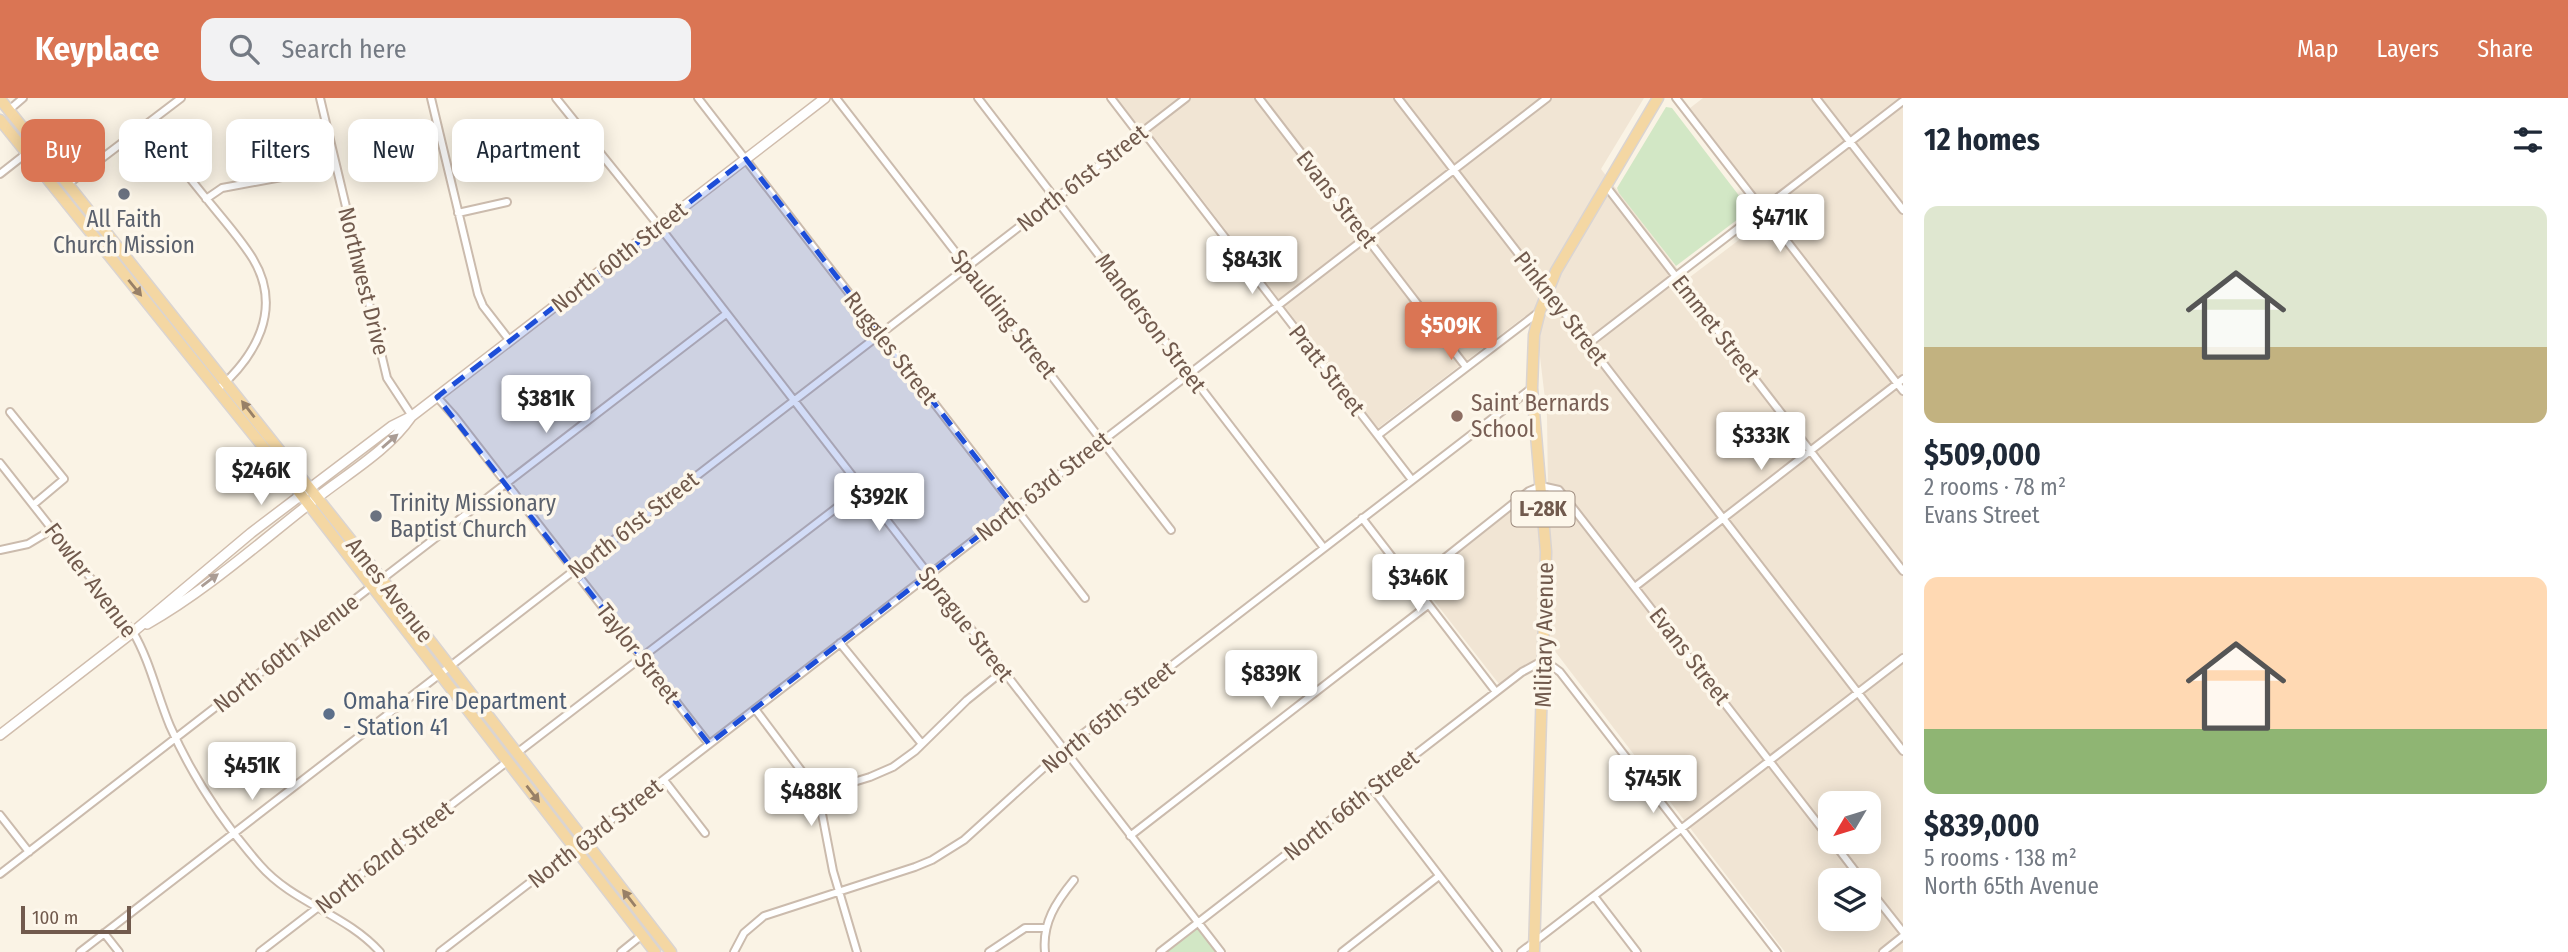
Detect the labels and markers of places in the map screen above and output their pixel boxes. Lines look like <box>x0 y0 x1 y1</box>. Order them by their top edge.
marker: All Faith Church Mission <box>116 186 132 202</box>
pin: $471K <box>1731 194 1829 254</box>
place label: All Faith Church Mission <box>53 205 195 259</box>
pin: $843K <box>1203 236 1301 296</box>
pin: $509K <box>1402 302 1500 362</box>
pin: $381K <box>497 376 595 435</box>
place label: Saint Bernards School <box>1471 389 1610 443</box>
marker: Saint Bernards School <box>1449 408 1465 424</box>
pin: $333K <box>1712 412 1810 472</box>
pin: $246K <box>212 448 310 507</box>
pin: $392K <box>830 474 928 533</box>
place label: Trinity Missionary Baptist Church <box>390 489 557 543</box>
marker: Trinity Missionary Baptist Church <box>368 508 384 524</box>
pin: $346K <box>1369 554 1467 614</box>
pin: $839K <box>1222 650 1320 710</box>
place label: Omaha Fire Department - Station 41 <box>343 687 567 741</box>
marker: Omaha Fire Department - Station 41 <box>321 706 337 722</box>
pin: $451K <box>203 742 301 802</box>
pin: $745K <box>1604 756 1702 815</box>
pin: $488K <box>762 768 860 828</box>

